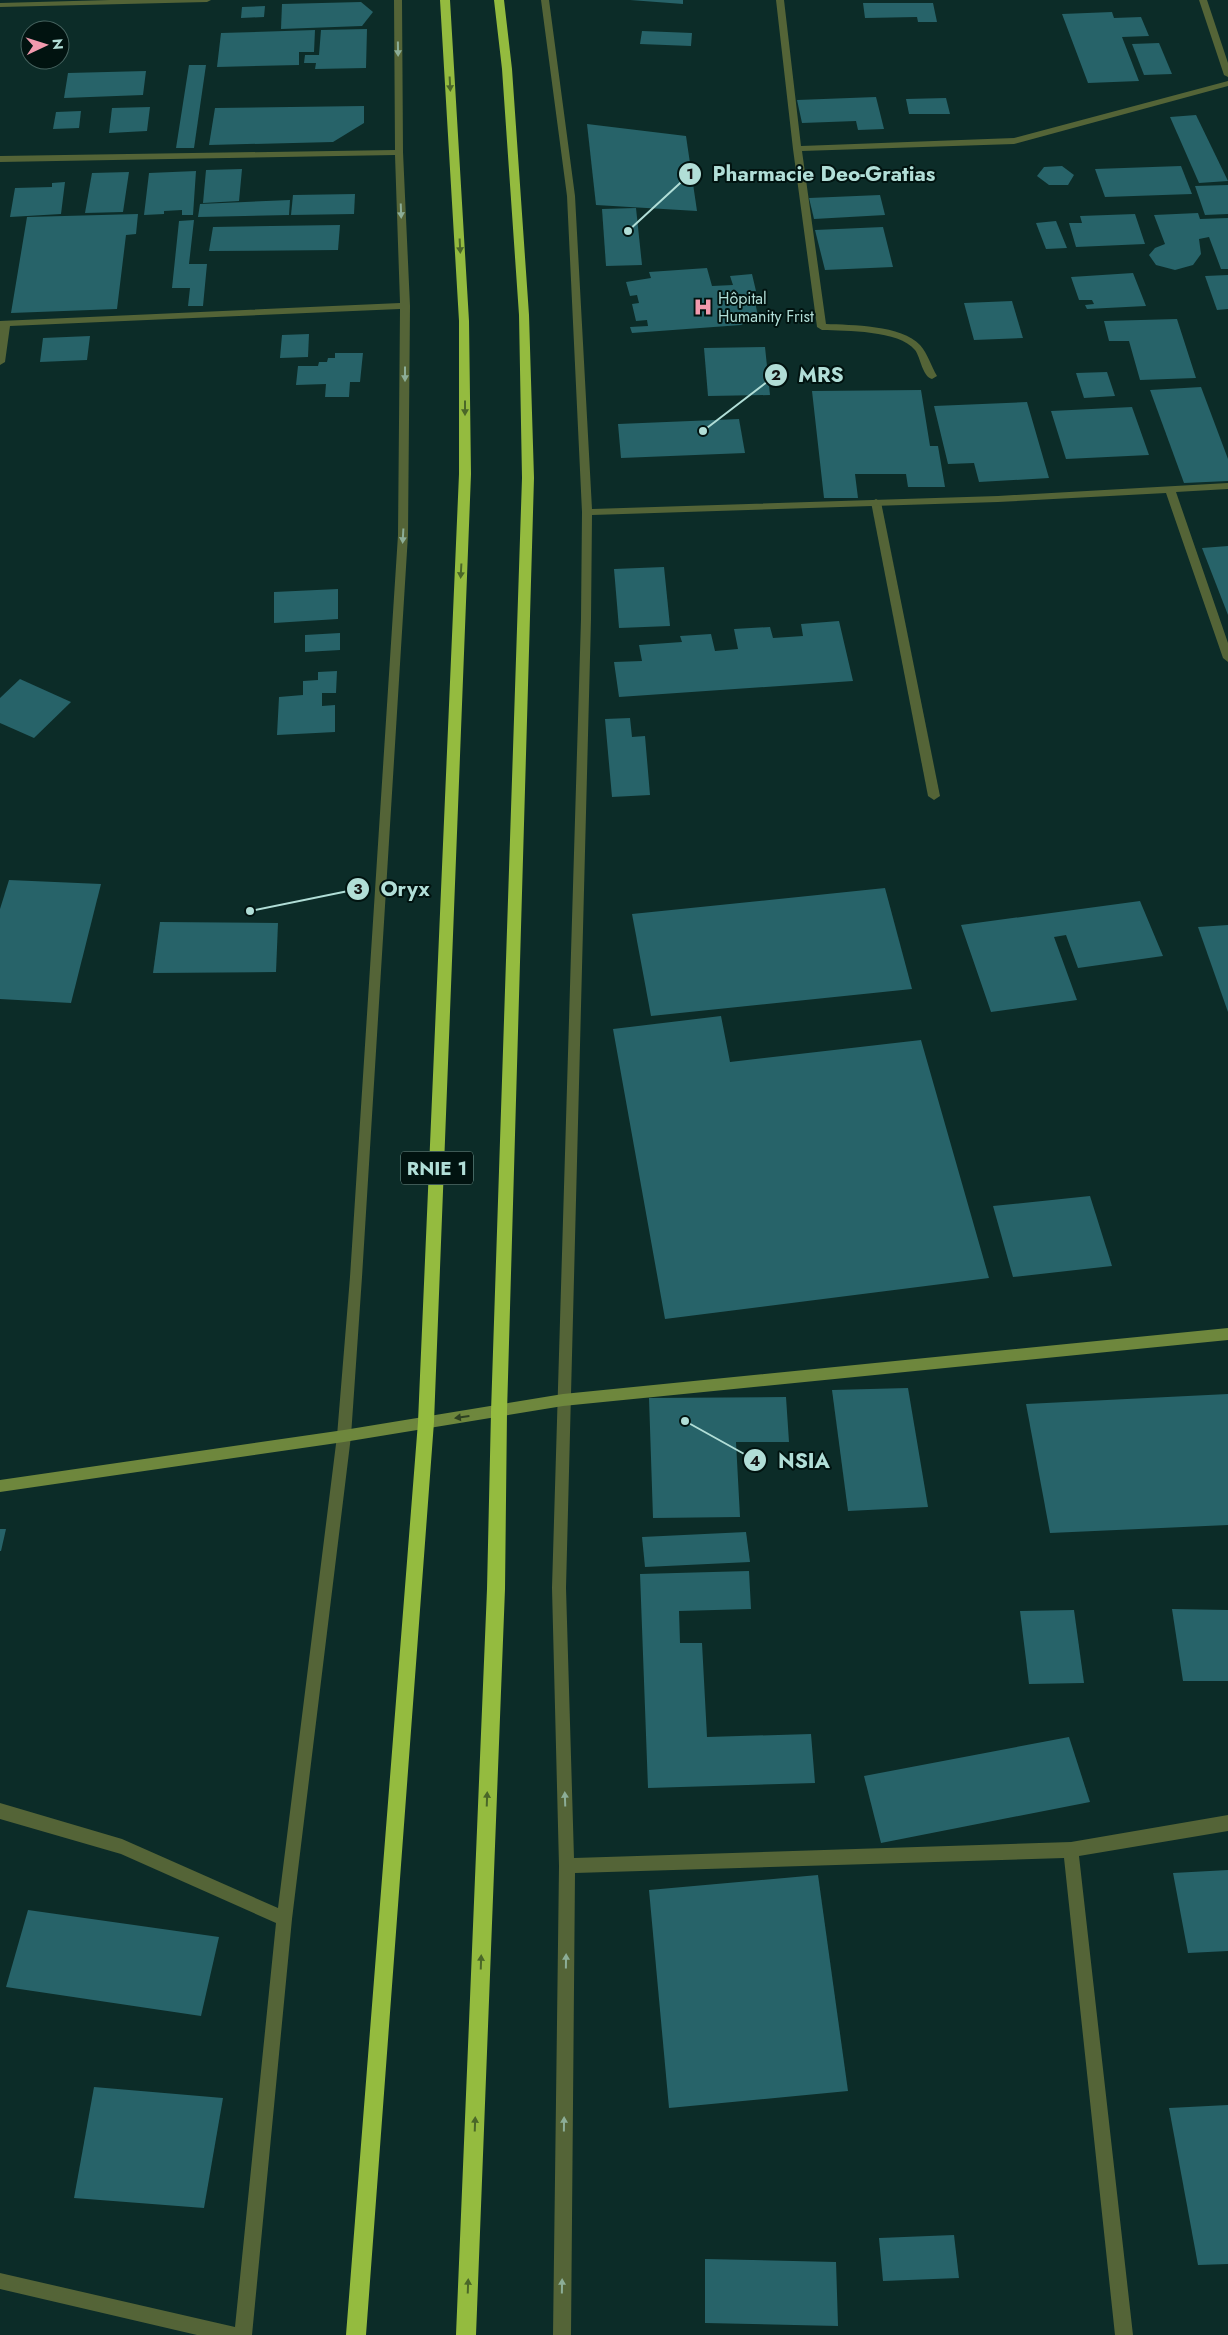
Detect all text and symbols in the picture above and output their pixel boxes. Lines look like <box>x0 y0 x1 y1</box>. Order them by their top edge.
north arrow <box>20 20 70 70</box>
text: N <box>48 38 68 50</box>
one-way arrow <box>394 41 402 57</box>
one-way arrow <box>447 76 455 92</box>
callout: Pharmacie Deo-Gratias <box>678 156 946 192</box>
text: Pharmacie Deo-Gratias <box>713 159 936 189</box>
text: 1 <box>686 163 694 185</box>
one-way arrow <box>397 203 405 219</box>
one-way arrow <box>456 238 464 254</box>
place label: Hôpital Humanity Frist <box>718 287 814 328</box>
hospital icon: Hôpital Humanity Frist <box>692 296 714 318</box>
callout: MRS <box>763 357 854 393</box>
text: MRS <box>798 360 844 390</box>
text: 2 <box>771 364 781 386</box>
one-way arrow <box>401 366 409 382</box>
one-way arrow <box>461 400 469 416</box>
one-way arrow <box>399 528 407 544</box>
one-way arrow <box>456 563 464 579</box>
callout: Oryx <box>345 871 440 907</box>
text: Oryx <box>380 874 430 904</box>
text: 3 <box>353 878 363 900</box>
road number: RNIE 1 <box>401 1152 473 1184</box>
one-way arrow <box>454 1413 470 1421</box>
callout: NSIA <box>743 1442 840 1478</box>
text: NSIA <box>778 1446 831 1476</box>
text: 4 <box>750 1450 760 1472</box>
one-way arrow <box>484 1791 492 1807</box>
one-way arrow <box>561 1791 569 1807</box>
one-way arrow <box>477 1953 485 1969</box>
one-way arrow <box>562 1953 570 1969</box>
one-way arrow <box>471 2116 479 2132</box>
one-way arrow <box>560 2116 568 2132</box>
one-way arrow <box>464 2278 472 2294</box>
one-way arrow <box>558 2278 566 2294</box>

